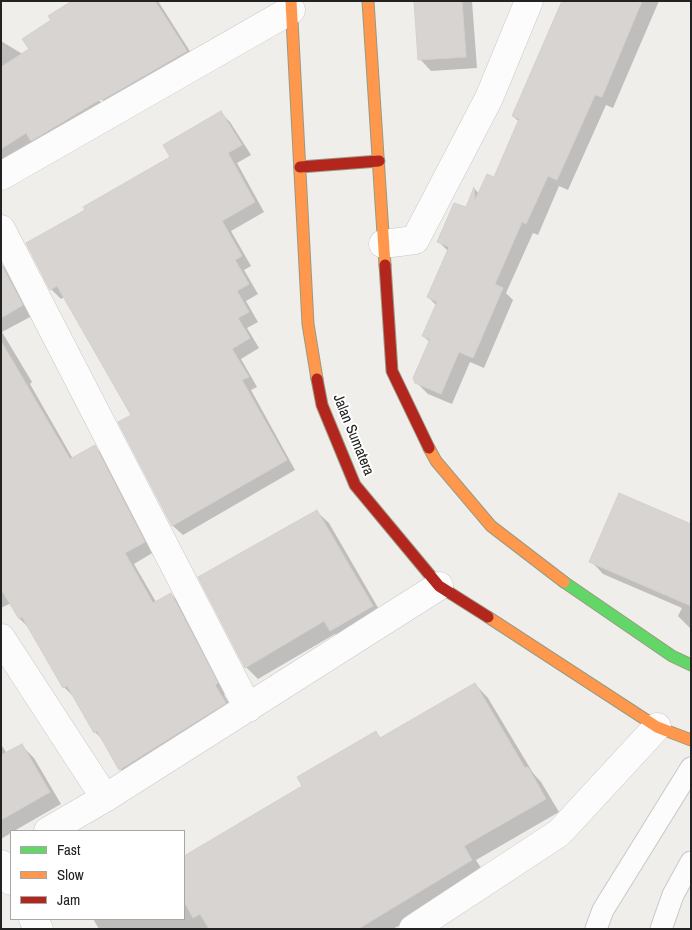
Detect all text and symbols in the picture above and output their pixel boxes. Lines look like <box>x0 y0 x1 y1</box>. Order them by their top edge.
street label: Jalan Sumatera <box>329 392 377 478</box>
legend <box>10 830 185 920</box>
text: Fast <box>57 839 80 860</box>
text: Slow <box>57 864 84 885</box>
text: Jam <box>57 889 80 910</box>

